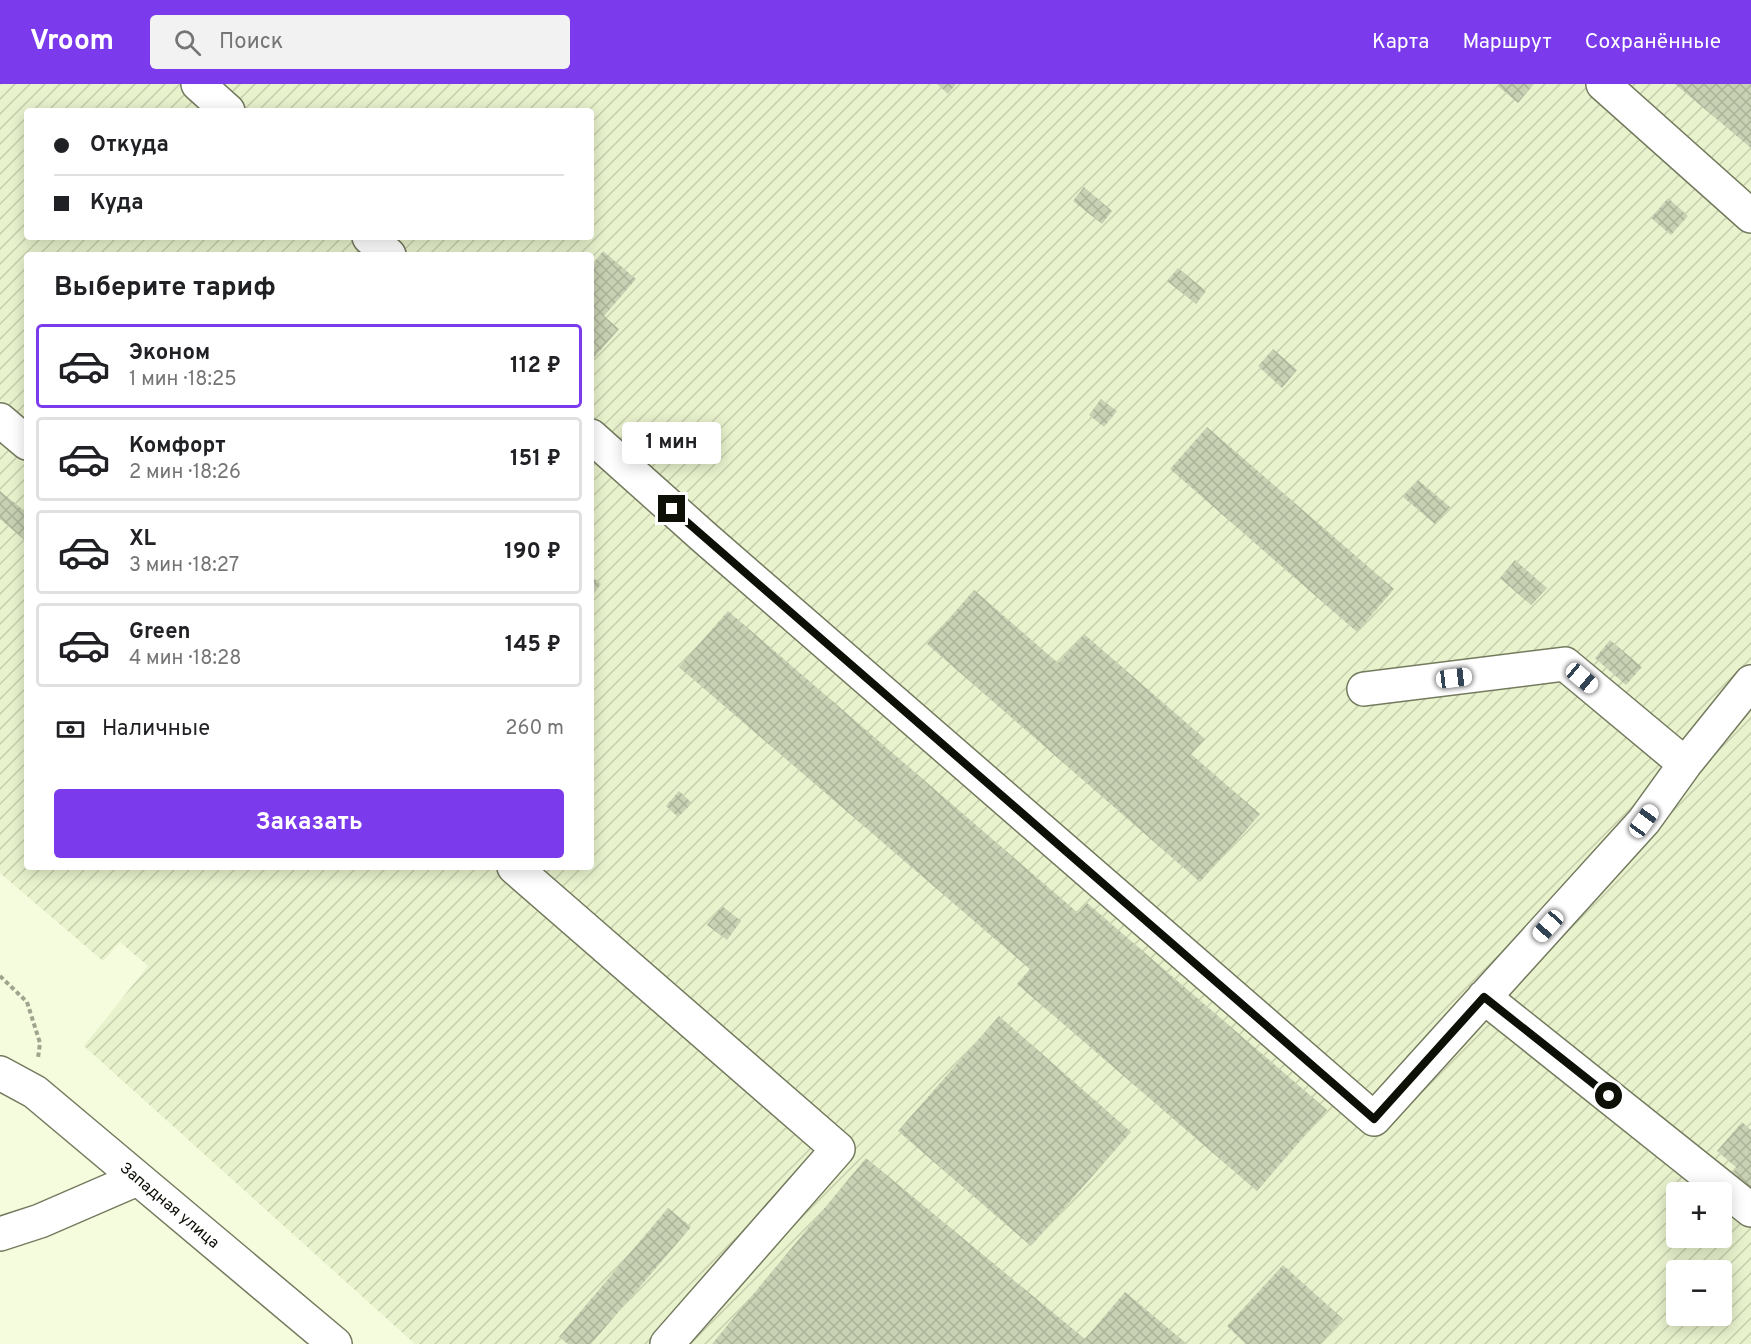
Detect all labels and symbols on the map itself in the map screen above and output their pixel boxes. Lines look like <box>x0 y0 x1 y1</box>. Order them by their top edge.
callout: 1 мин <box>622 422 722 464</box>
route end <box>658 495 685 522</box>
car <box>1562 660 1602 696</box>
car <box>1435 667 1473 689</box>
car <box>1626 801 1662 841</box>
car <box>1529 907 1567 945</box>
route start <box>1595 1082 1622 1109</box>
street label: Западная улица <box>115 1158 223 1254</box>

